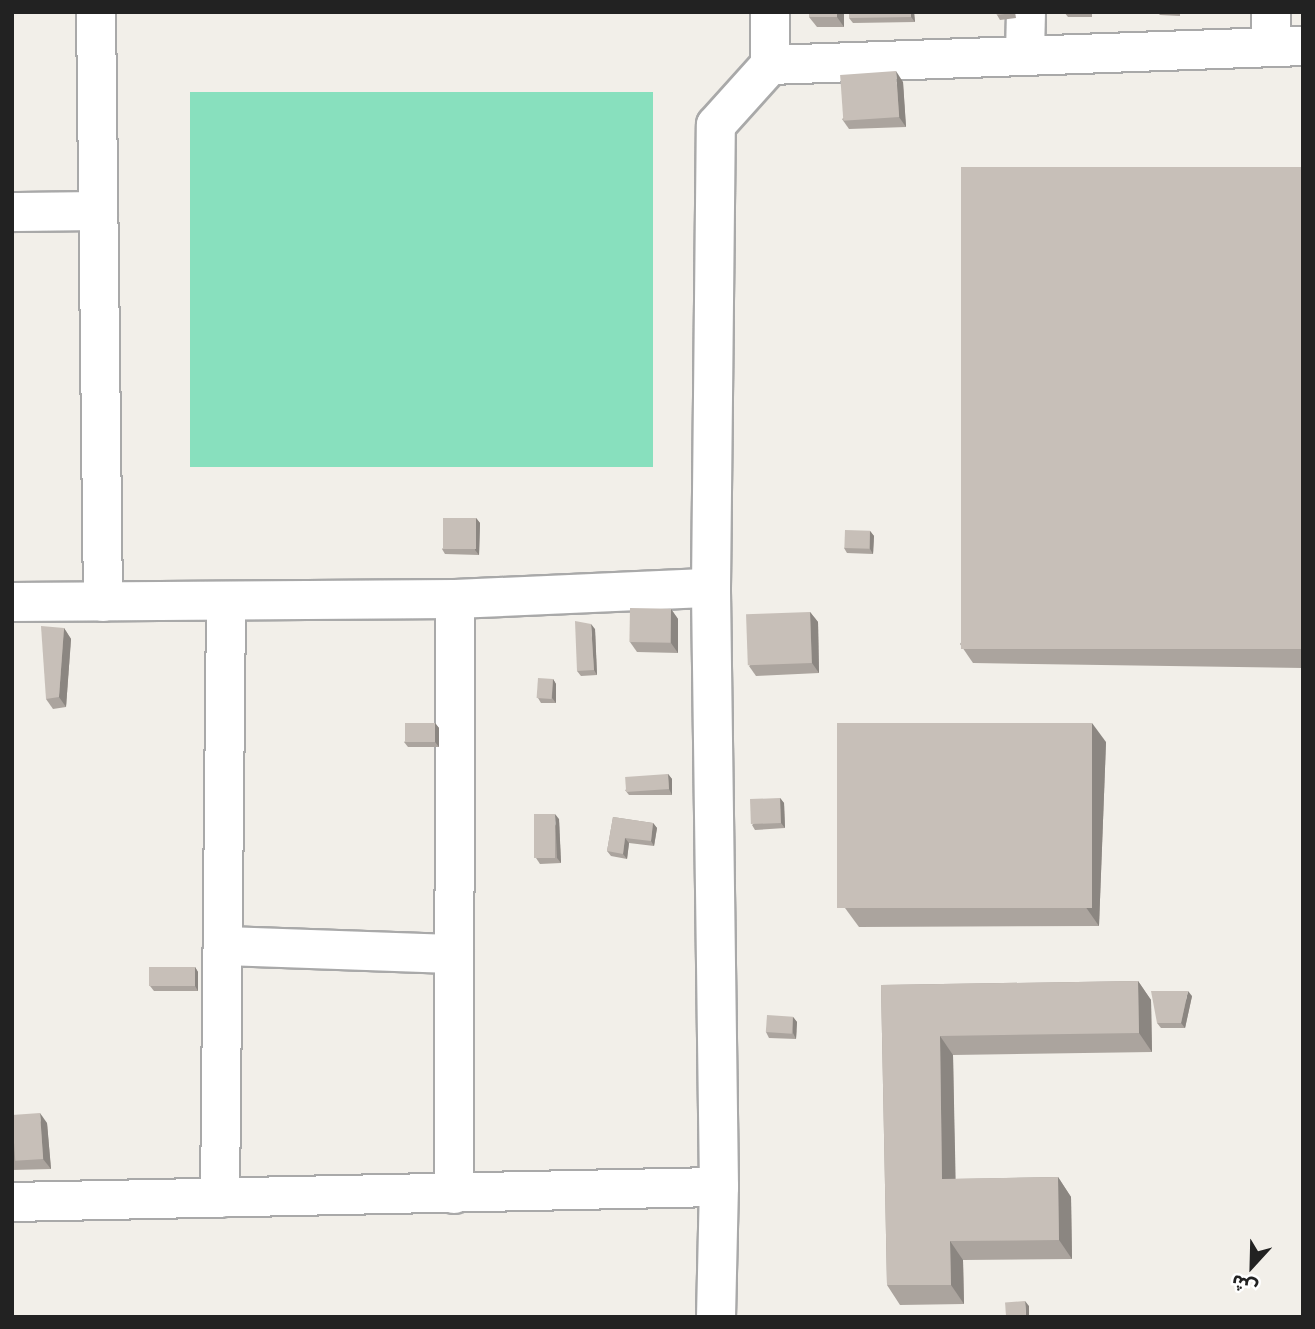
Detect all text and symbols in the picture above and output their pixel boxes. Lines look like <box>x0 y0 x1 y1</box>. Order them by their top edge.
north arrow <box>1217 1231 1287 1301</box>
text: ش <box>1228 1270 1260 1301</box>

